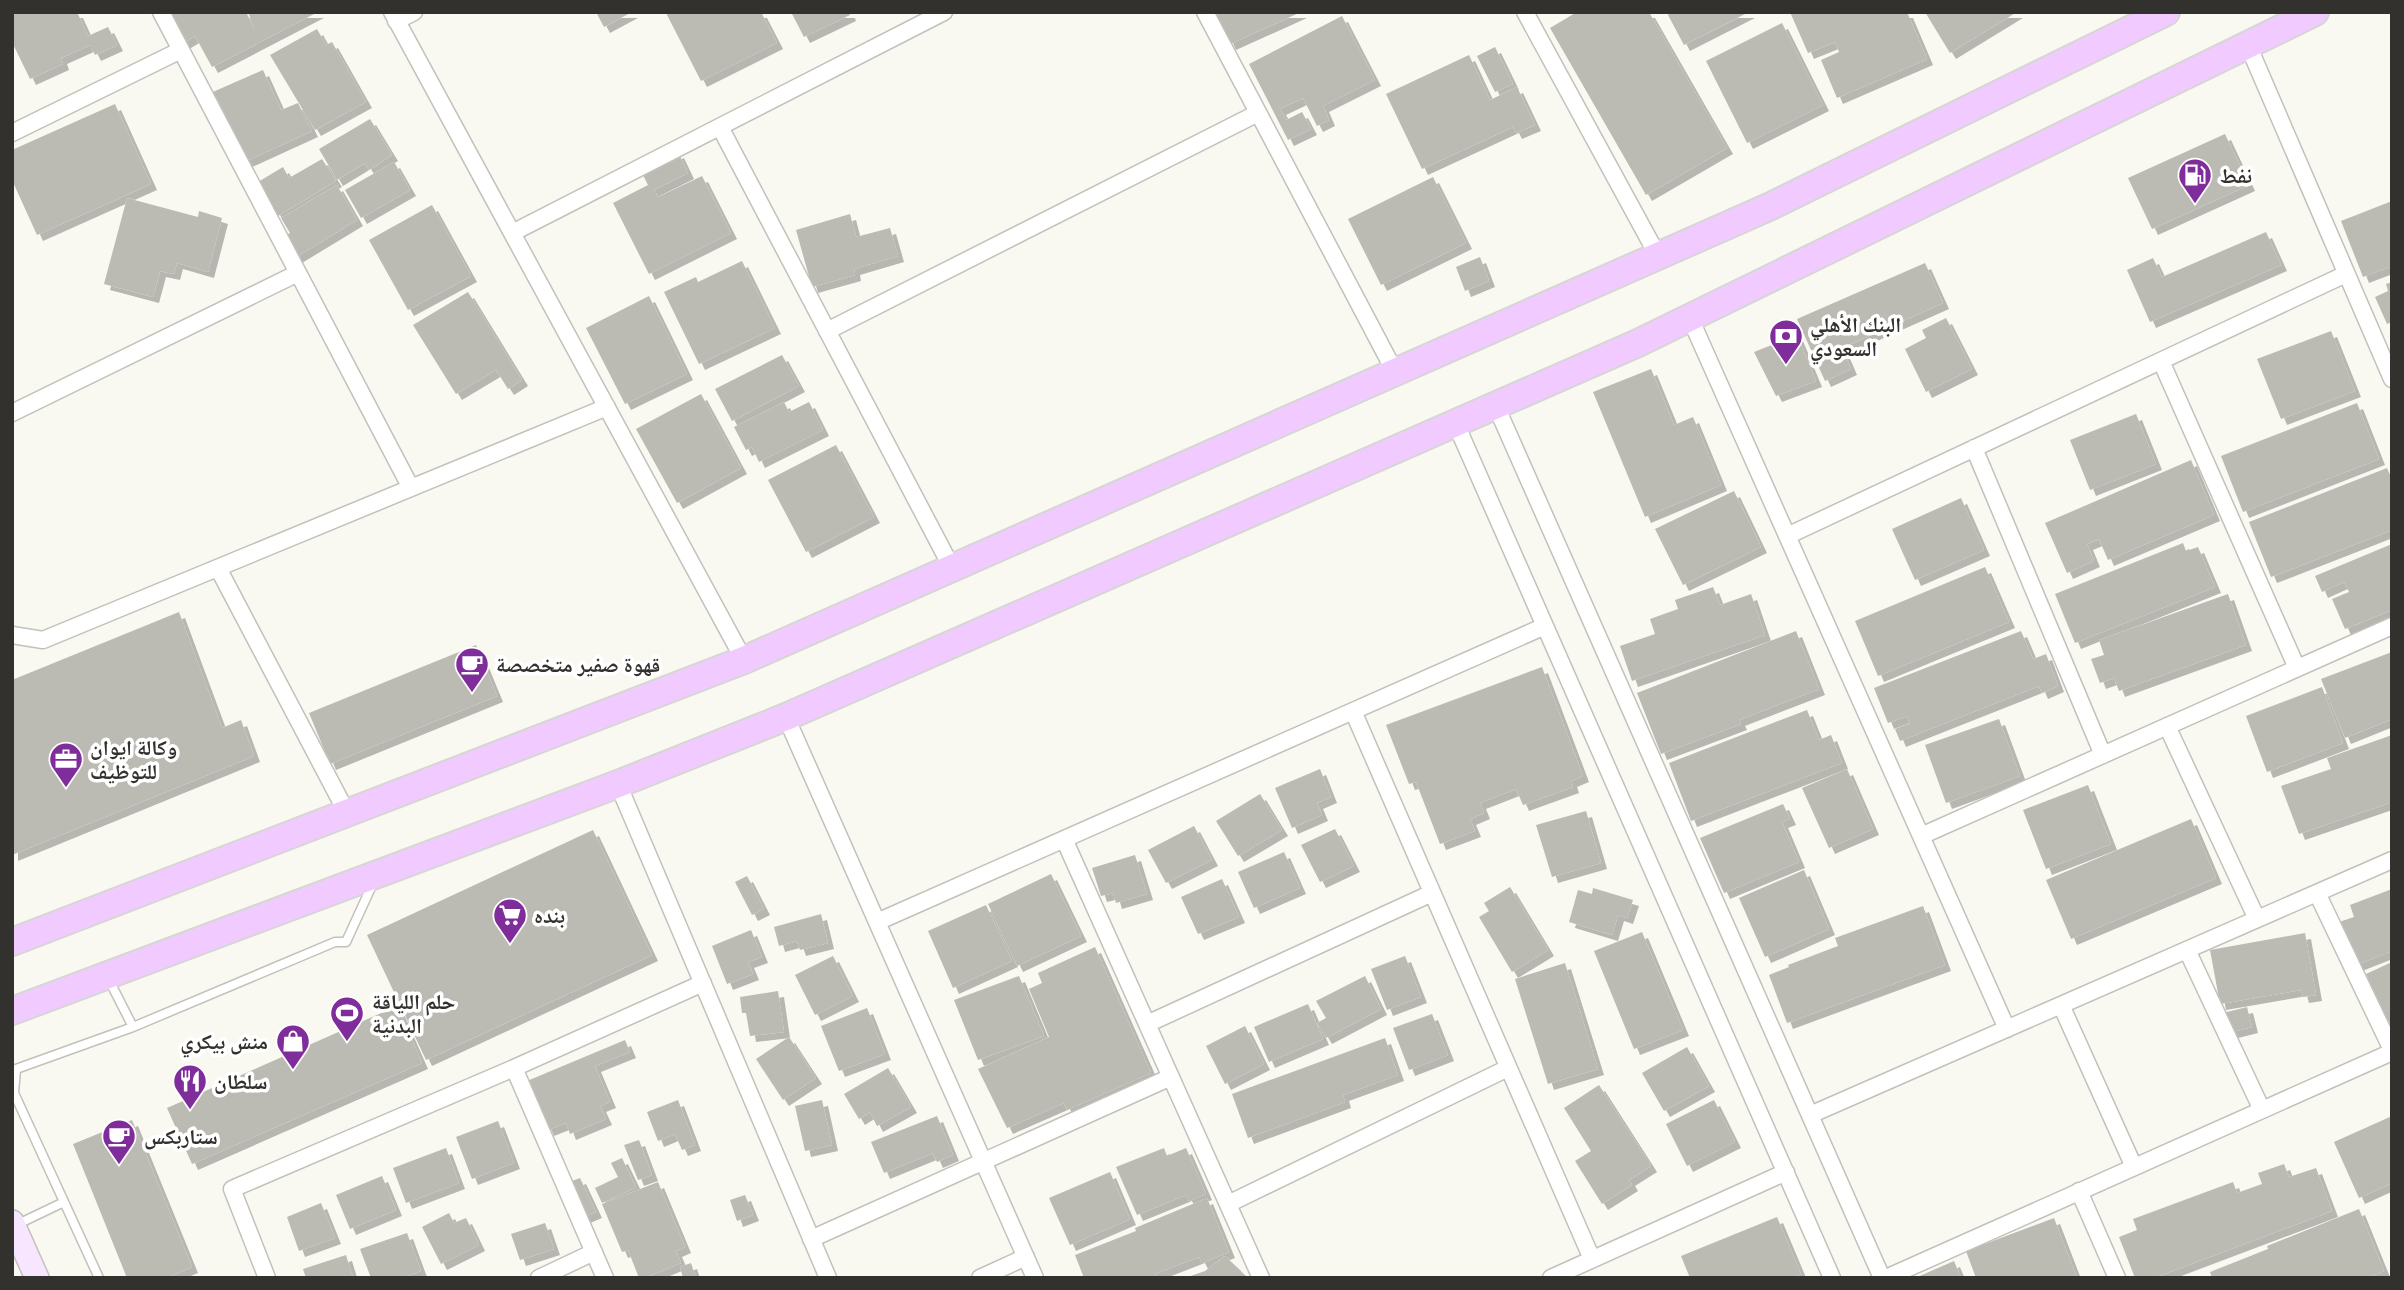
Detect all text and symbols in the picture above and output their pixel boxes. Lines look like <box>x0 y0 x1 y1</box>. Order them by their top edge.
fuel station icon: نفط <box>2176 156 2214 205</box>
place label: نفط <box>2220 161 2252 189</box>
place label: البنك الأهلي السعودي <box>1810 310 1901 365</box>
bank icon: البنك الأهلي السعودي <box>1767 317 1805 366</box>
cafe icon: قهوة صفير متخصصة <box>453 645 491 694</box>
place label: قهوة صفير متخصصة <box>496 650 660 678</box>
place label: وكالة ايوان للتوظيف <box>90 733 177 785</box>
office icon: وكالة ايوان للتوظيف <box>47 740 85 789</box>
supermarket icon: بنده <box>491 896 529 945</box>
place label: بنده <box>534 901 565 929</box>
place label: حلم اللياقة البدنية <box>372 987 455 1039</box>
sports icon: حلم اللياقة البدنية <box>328 994 366 1043</box>
shop icon: منش بيكري <box>274 1022 312 1071</box>
place label: منش بيكري <box>180 1027 268 1058</box>
restaurant icon: سلطان <box>171 1062 209 1111</box>
place label: سلطان <box>214 1067 267 1095</box>
cafe icon: ستاربكس <box>100 1117 138 1166</box>
place label: ستاربكس <box>144 1122 218 1150</box>

